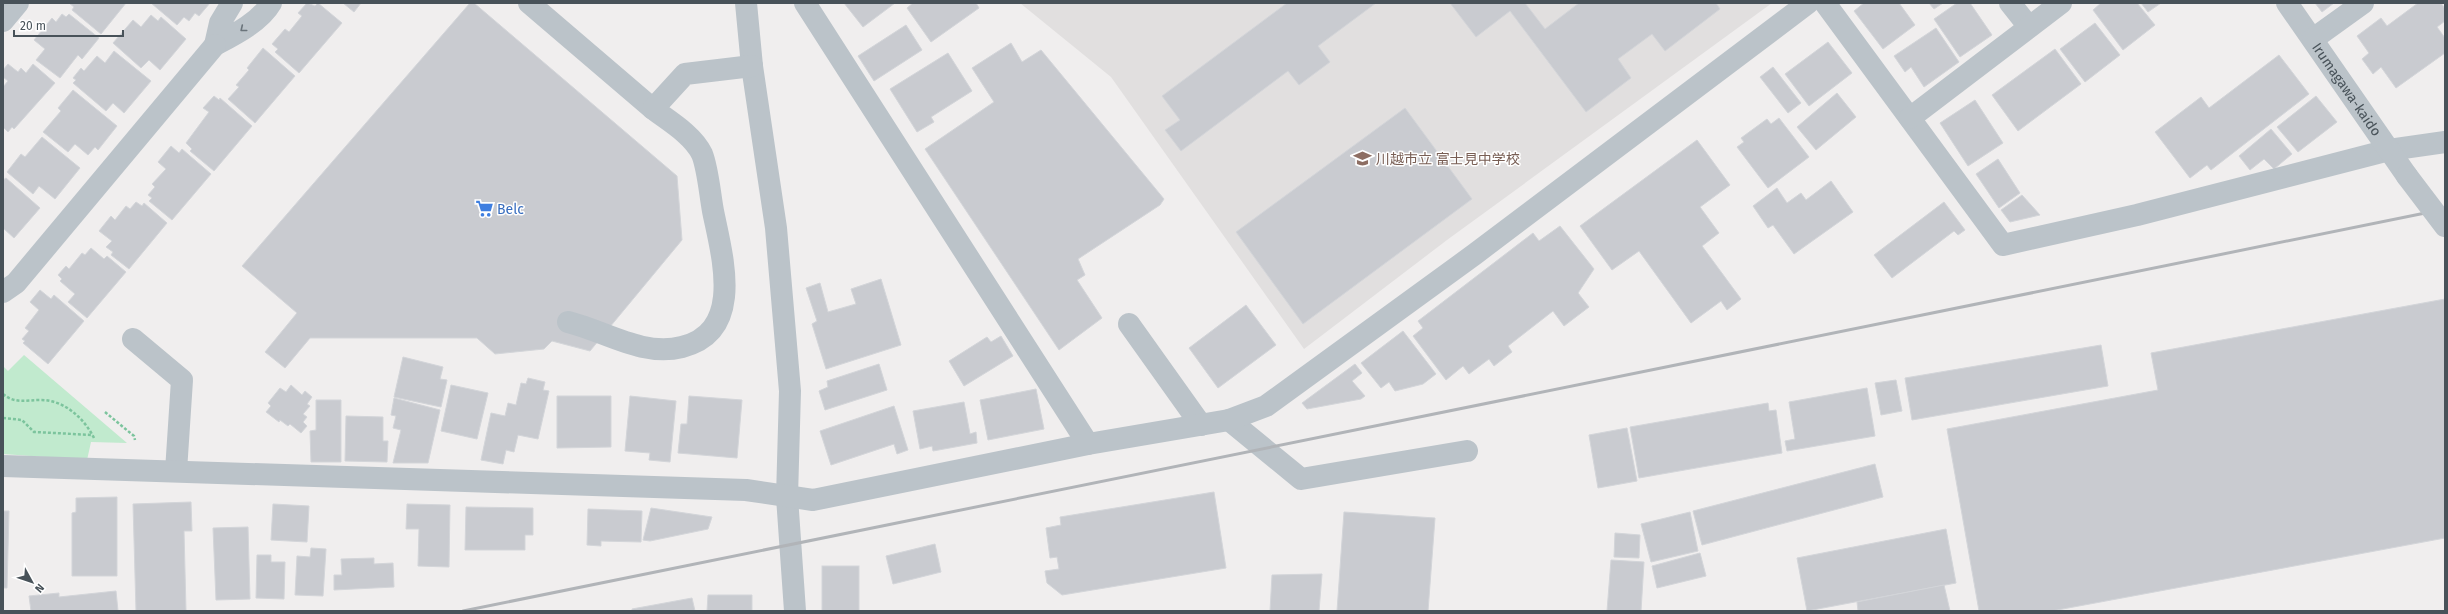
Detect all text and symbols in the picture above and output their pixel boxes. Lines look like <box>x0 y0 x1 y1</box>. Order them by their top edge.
scale bar <box>14 12 123 38</box>
text: 20 m <box>20 19 46 33</box>
one-way arrow <box>240 24 247 31</box>
street label: Irumagawa-kaido <box>2308 40 2385 140</box>
school or university icon: 川越市立 富士見中学校 <box>1353 149 1373 169</box>
place label: 川越市立 富士見中学校 <box>1376 151 1520 168</box>
supermarket icon: Belc <box>474 199 494 219</box>
place label: Belc <box>497 201 524 218</box>
north arrow <box>12 562 52 602</box>
text: N <box>32 581 47 595</box>

